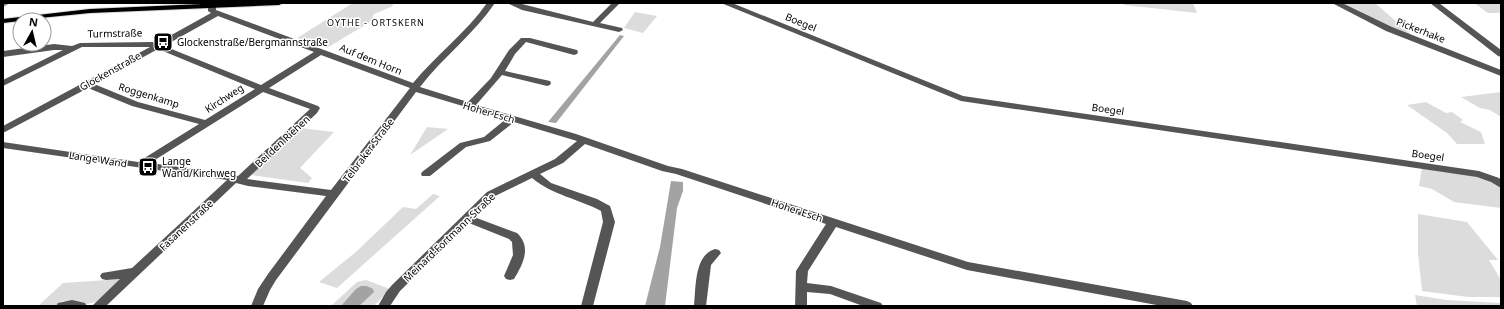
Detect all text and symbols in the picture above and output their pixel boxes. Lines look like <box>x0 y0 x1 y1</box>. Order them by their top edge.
street label: Boegel <box>783 9 819 35</box>
north arrow <box>12 12 52 52</box>
text: N <box>28 14 39 30</box>
street label: Pickerhake <box>1395 14 1448 46</box>
district label: OYTHE - ORTSKERN <box>327 16 425 29</box>
street label: Turmstraße <box>88 26 143 40</box>
bus stop icon: Glockenstraße/Bergmannstraße <box>152 31 174 53</box>
place label: Glockenstraße/Bergmannstraße <box>177 35 328 49</box>
street label: Auf dem Horn <box>338 40 404 78</box>
street label: Glockenstraße <box>77 48 143 94</box>
street label: Roggenkamp <box>117 79 181 111</box>
street label: Kirchweg <box>202 80 246 116</box>
street label: Hoher Esch <box>461 98 517 126</box>
street label: Boegel <box>1091 100 1125 118</box>
street label: Bei den Riehen <box>252 112 312 170</box>
street label: Telbraker Straße <box>339 115 397 185</box>
street label: Boegel <box>1411 146 1445 164</box>
street label: Lange Wand <box>68 148 128 170</box>
place label: Lange Wand/Kirchweg <box>162 154 236 180</box>
bus stop icon: Lange Wand/Kirchweg <box>137 156 159 178</box>
street label: Meinard-Fortmann-Straße <box>400 189 498 285</box>
street label: Hoher Esch <box>769 195 825 225</box>
street label: Fasanenstraße <box>156 196 216 254</box>

